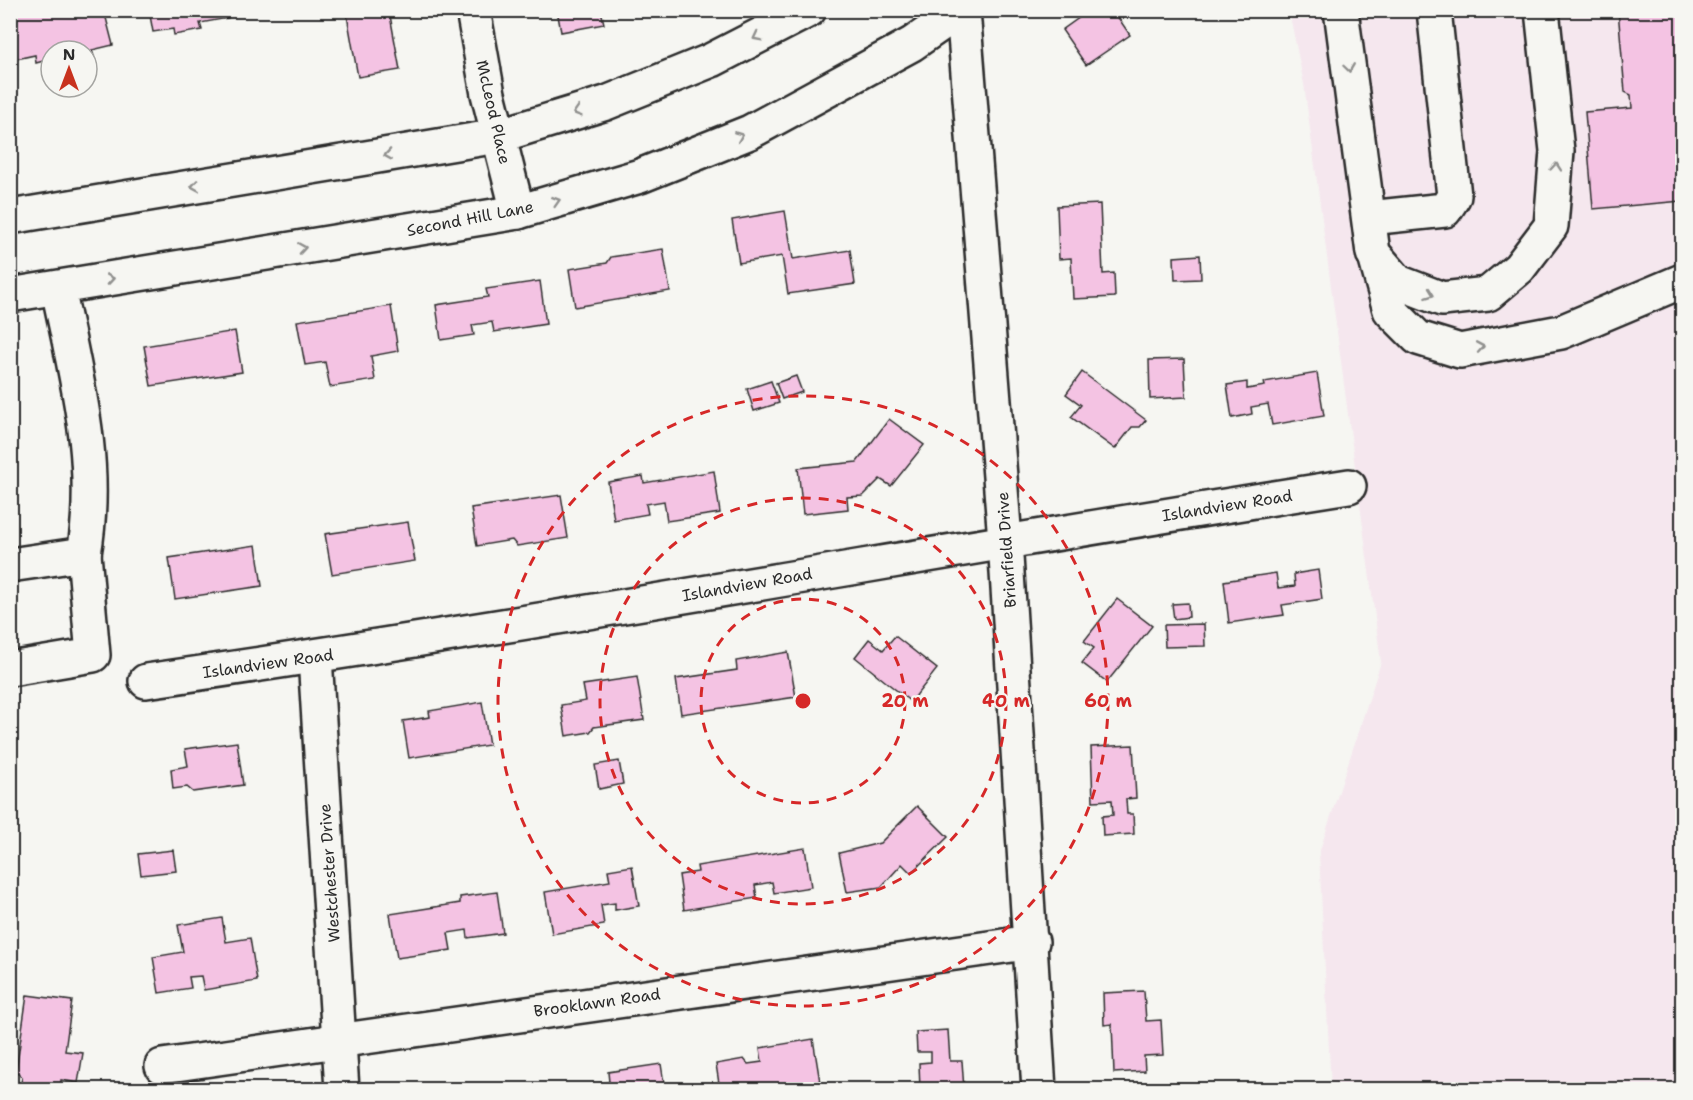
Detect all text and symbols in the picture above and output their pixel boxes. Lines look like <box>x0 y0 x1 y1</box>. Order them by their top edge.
one-way arrow <box>753 30 763 41</box>
north arrow <box>39 39 99 99</box>
text: N <box>63 44 75 65</box>
street label: McLeod Place <box>471 58 516 166</box>
one-way arrow <box>1342 64 1355 73</box>
one-way arrow <box>572 105 583 117</box>
one-way arrow <box>734 131 744 144</box>
one-way arrow <box>383 148 392 160</box>
one-way arrow <box>1549 163 1562 172</box>
one-way arrow <box>190 179 200 192</box>
street label: Second Hill Lane <box>405 196 535 241</box>
one-way arrow <box>550 196 561 208</box>
one-way arrow <box>297 242 307 254</box>
one-way arrow <box>104 273 114 286</box>
one-way arrow <box>1423 287 1434 299</box>
one-way arrow <box>1475 341 1485 354</box>
street label: Islandview Road <box>1160 485 1294 526</box>
street label: Briarfield Drive <box>992 491 1021 609</box>
street label: Islandview Road <box>680 563 814 606</box>
street label: Islandview Road <box>201 644 335 683</box>
text: 20 m <box>881 689 929 713</box>
text: 40 m <box>982 689 1030 713</box>
text: 60 m <box>1084 689 1132 713</box>
centre of rings <box>793 691 813 711</box>
street label: Westchester Drive <box>314 803 345 943</box>
street label: Brooklawn Road <box>532 983 662 1022</box>

